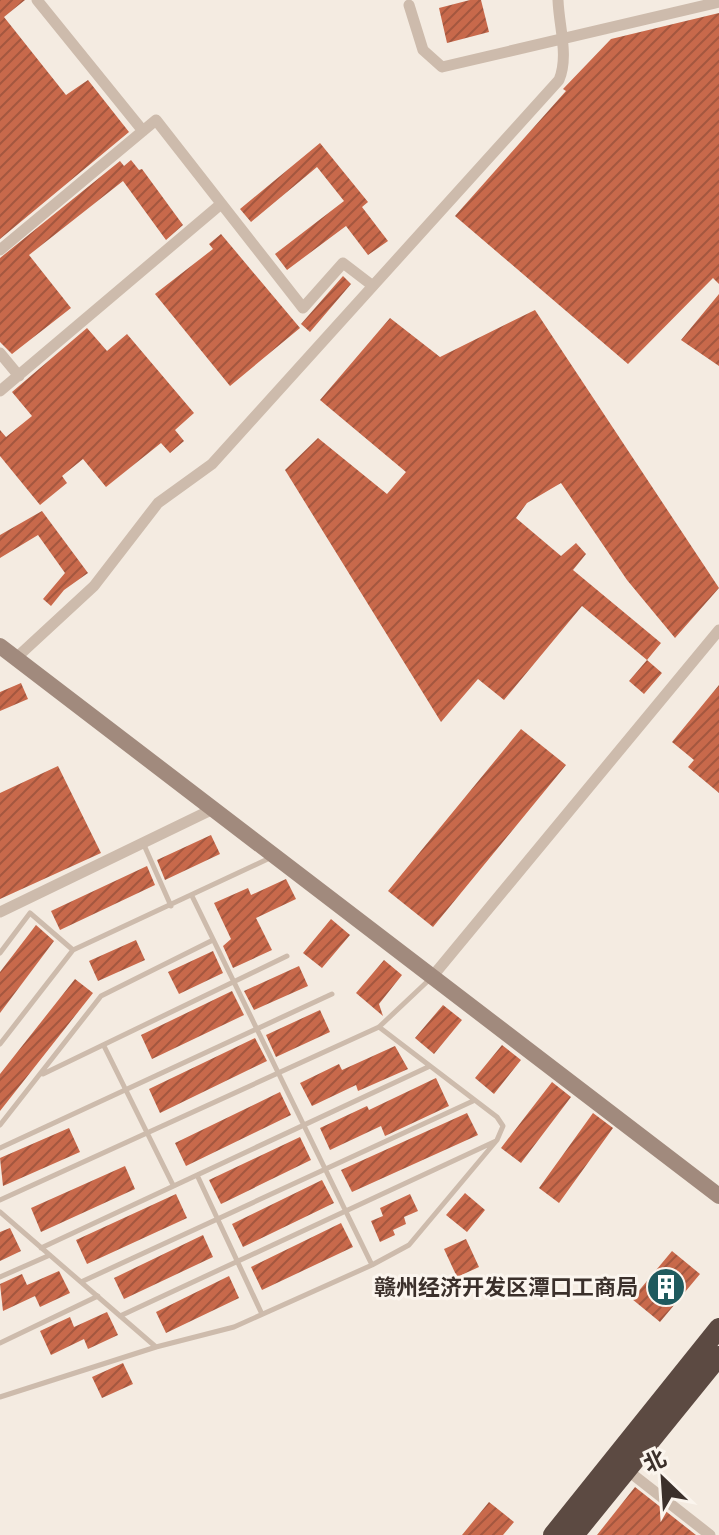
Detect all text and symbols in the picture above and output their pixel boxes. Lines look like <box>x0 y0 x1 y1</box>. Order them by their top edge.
building icon: 赣州经济开发区潭口工商局 <box>645 1266 687 1308</box>
place label: 赣州经济开发区潭口工商局 <box>374 1273 638 1299</box>
north arrow <box>623 1439 703 1519</box>
text: 北 <box>639 1444 670 1476</box>

